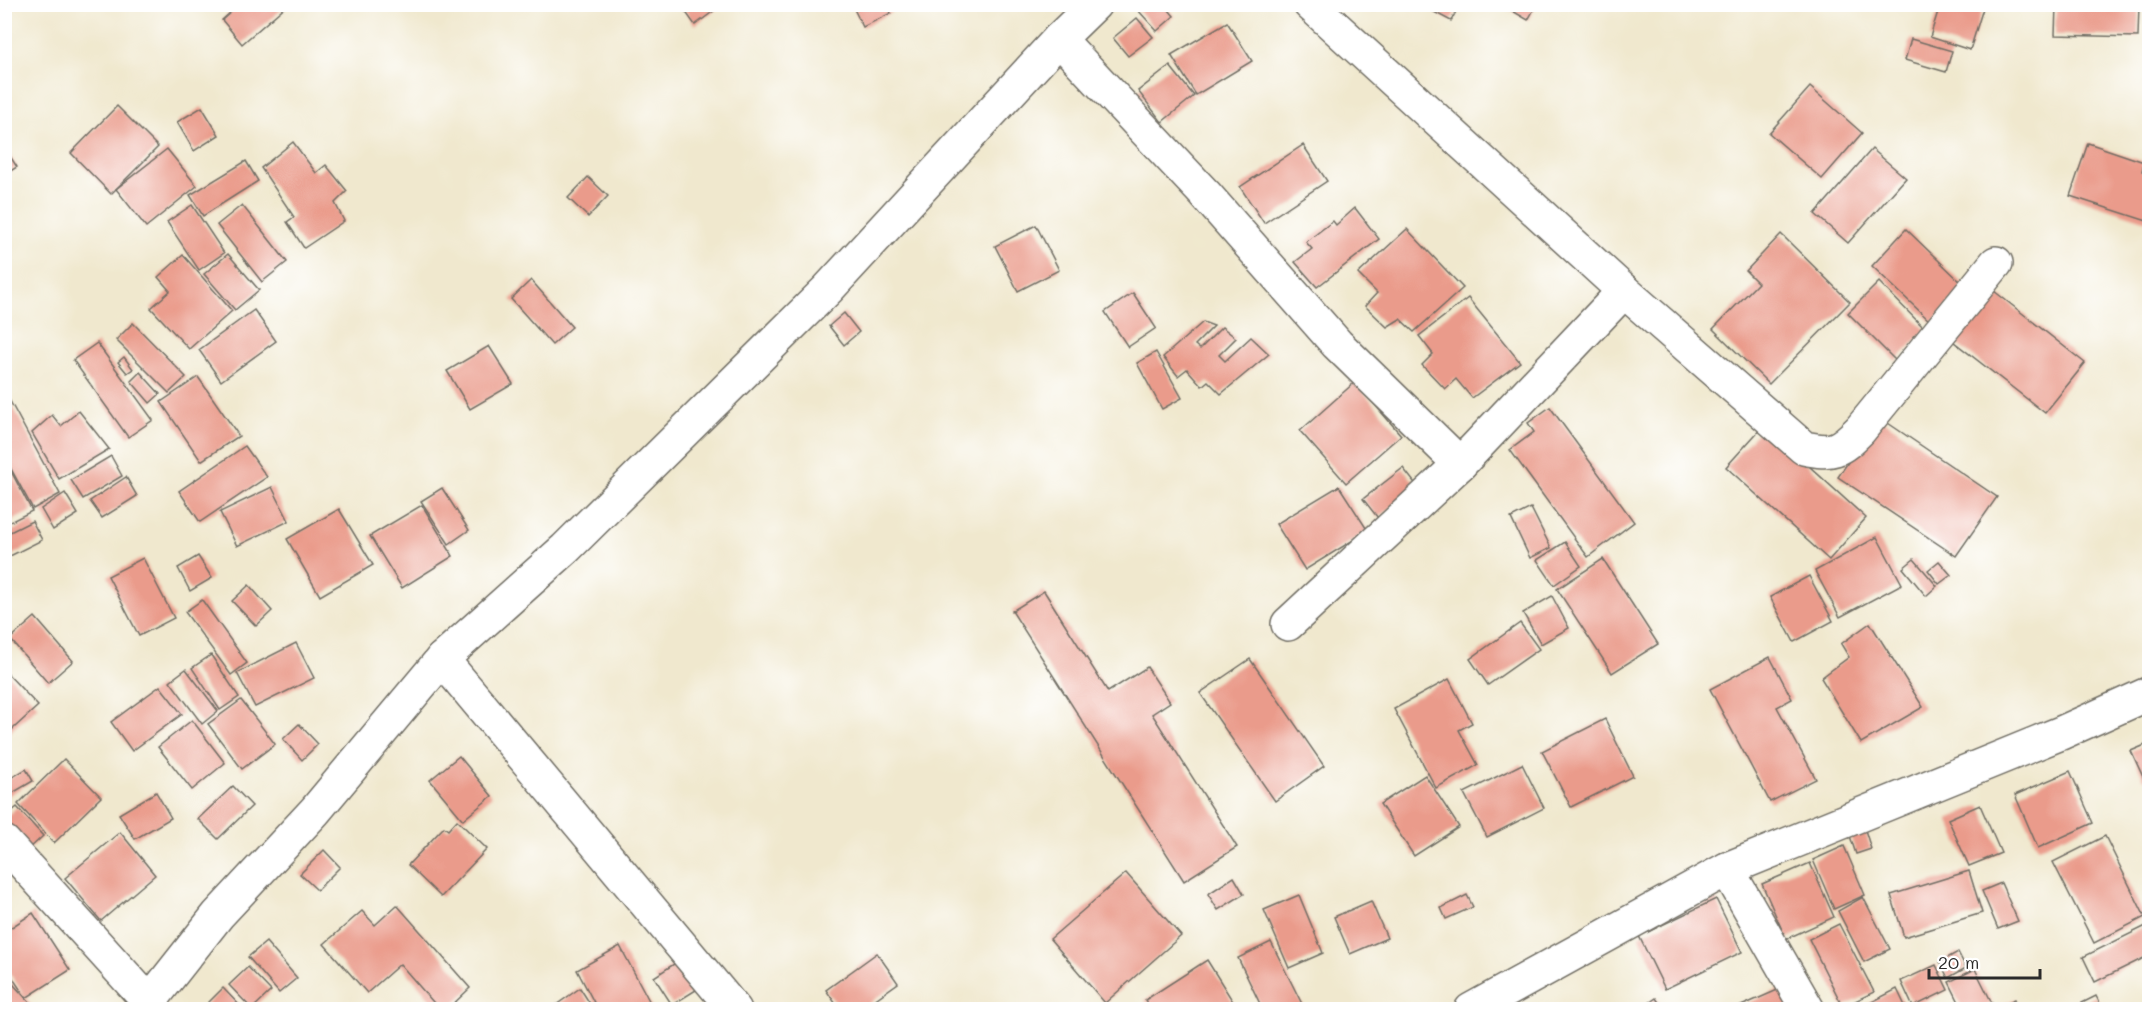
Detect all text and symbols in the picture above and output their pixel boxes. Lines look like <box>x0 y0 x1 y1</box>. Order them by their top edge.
scale bar <box>1929 942 2040 980</box>
text: 20 m <box>1938 950 1979 974</box>

